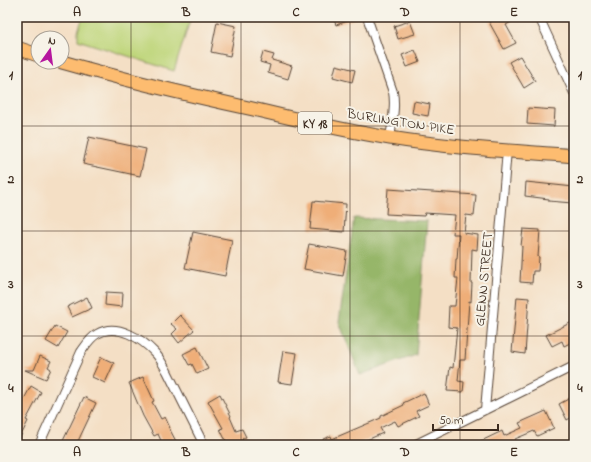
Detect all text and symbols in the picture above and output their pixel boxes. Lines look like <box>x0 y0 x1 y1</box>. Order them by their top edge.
text: A <box>73 3 81 22</box>
text: B <box>181 3 191 22</box>
text: C <box>292 3 300 22</box>
text: D <box>399 3 410 22</box>
text: E <box>510 3 518 22</box>
north arrow <box>30 30 70 70</box>
text: N <box>47 33 58 50</box>
text: 1 <box>9 66 14 85</box>
text: 1 <box>578 66 583 85</box>
street label: BURLINGTON PIKE <box>344 103 456 141</box>
road number: KY 18 <box>298 112 332 134</box>
text: 2 <box>7 170 15 189</box>
text: 2 <box>576 170 584 189</box>
street label: GLENN STREET <box>470 231 499 327</box>
text: 3 <box>7 275 14 294</box>
text: 3 <box>576 275 583 294</box>
text: 4 <box>7 379 14 398</box>
text: 4 <box>576 379 583 398</box>
scale bar <box>433 406 498 432</box>
text: 50 m <box>439 412 463 430</box>
text: A <box>73 443 81 462</box>
text: B <box>181 443 191 462</box>
text: C <box>292 443 300 462</box>
text: D <box>399 443 410 462</box>
text: E <box>510 443 518 462</box>

